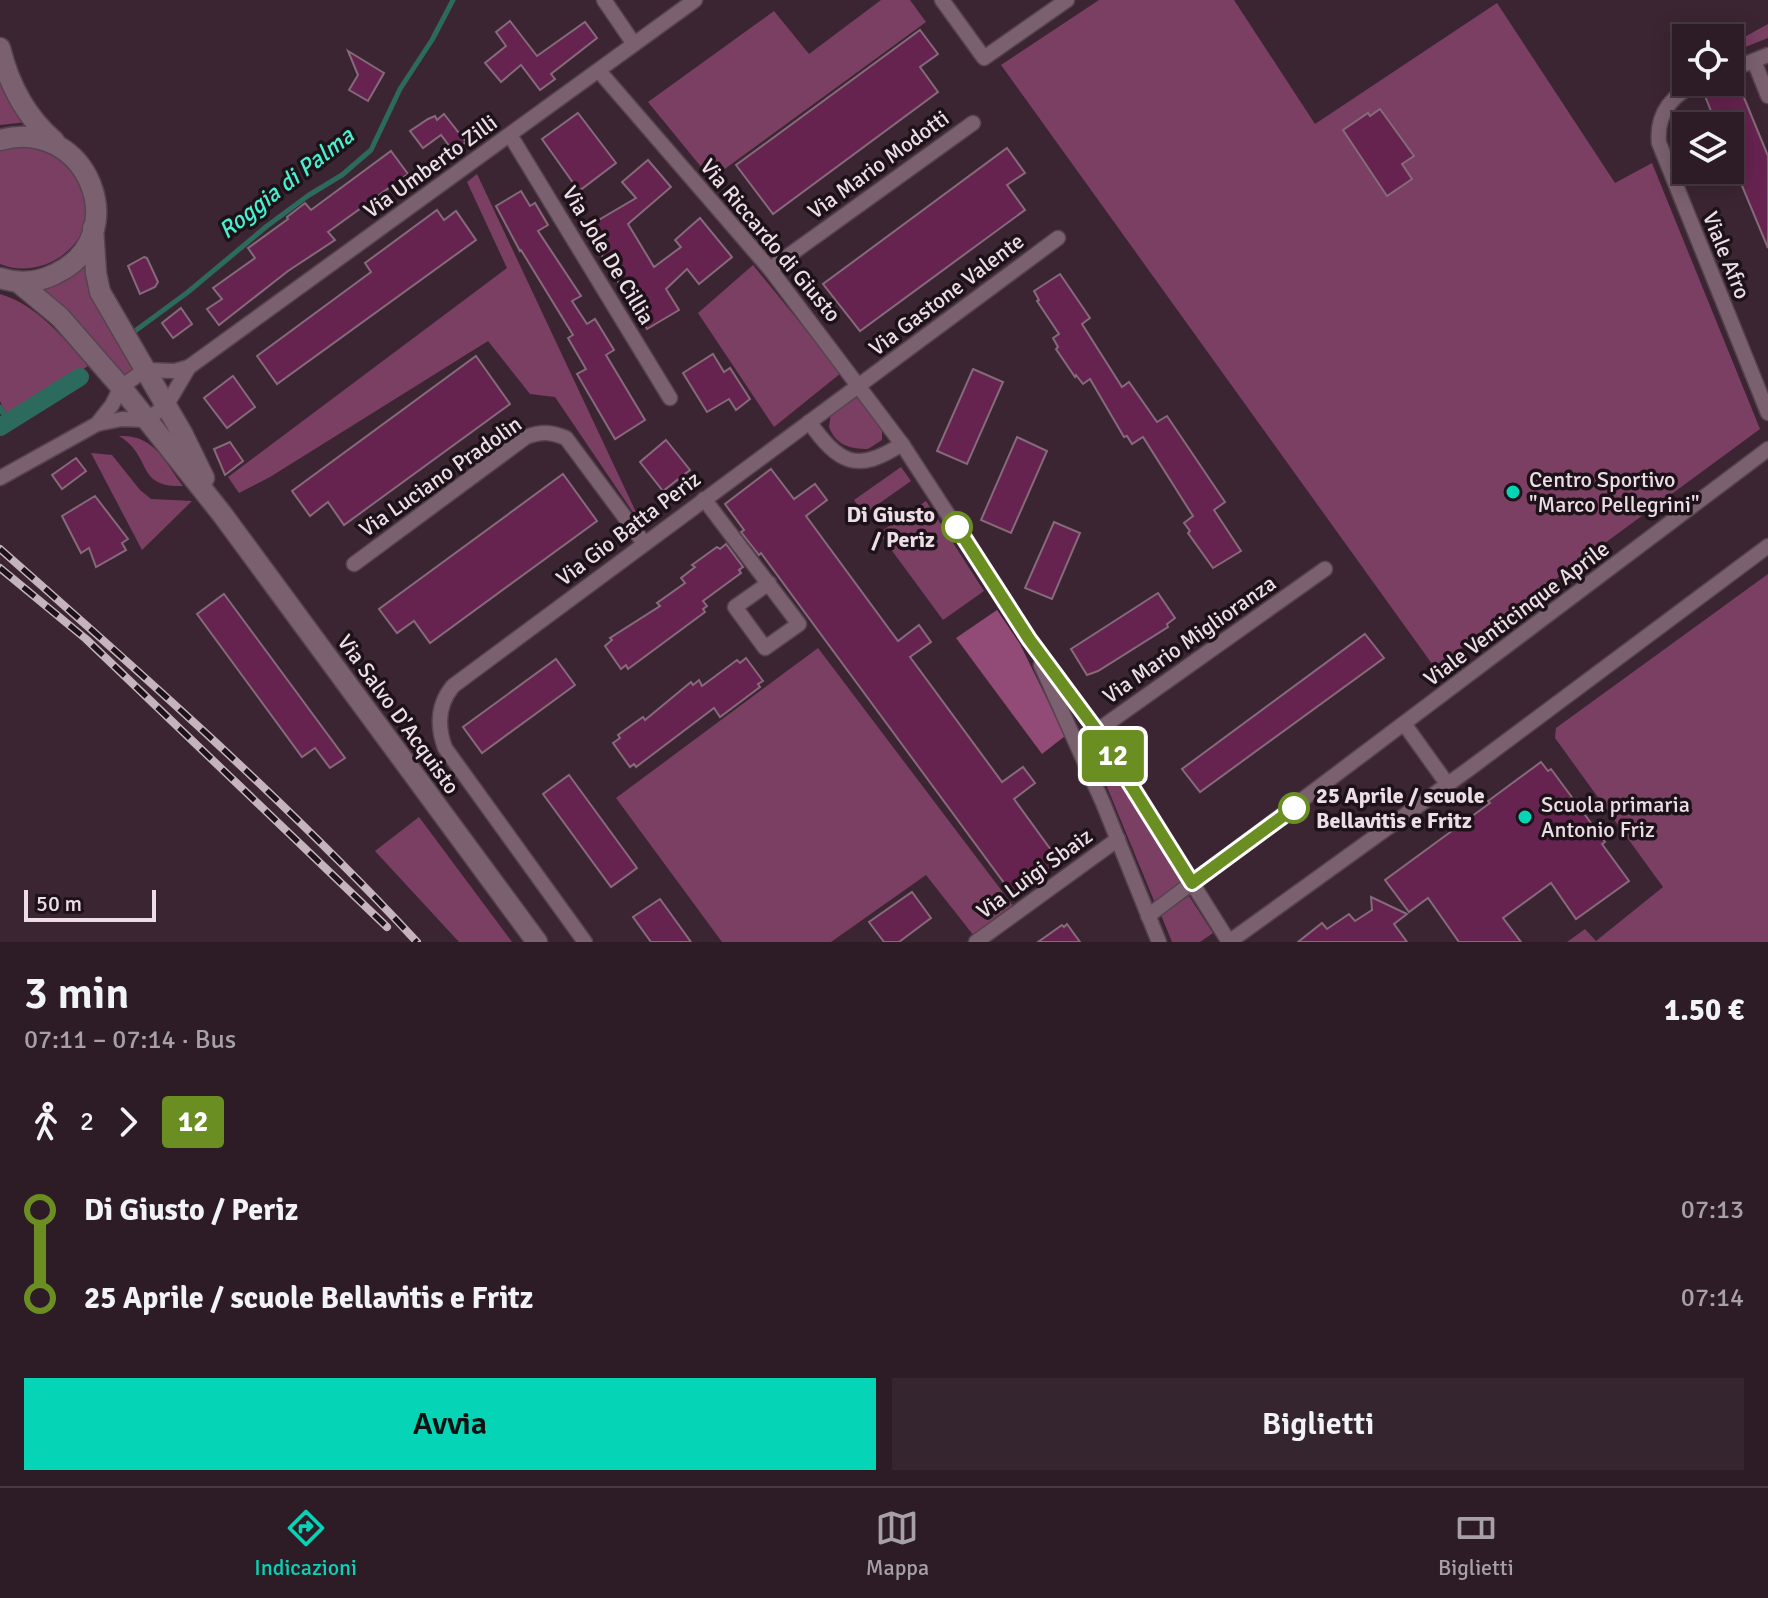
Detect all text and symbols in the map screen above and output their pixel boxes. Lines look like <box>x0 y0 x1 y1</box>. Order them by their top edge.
map controls <box>1672 24 1744 184</box>
button: locate <box>1672 24 1744 96</box>
street label: Via Mario Modotti <box>802 104 954 225</box>
street label: Via Umberto Zilli <box>358 109 502 224</box>
button: layers <box>1672 112 1744 184</box>
water label: Roggia di Palma <box>212 120 360 245</box>
street label: Via Riccardo di Giusto <box>695 153 847 327</box>
street label: Via Jole De Cillia <box>557 181 661 330</box>
street label: Viale Afro <box>1697 208 1756 303</box>
street label: Via Gastone Valente <box>864 227 1029 361</box>
street label: Via Luciano Pradolin <box>354 410 527 543</box>
street label: Via Gio Batta Periz <box>551 465 706 591</box>
place label: Centro Sportivo "Marco Pellegrini" <box>1529 466 1699 518</box>
marker: Centro Sportivo "Marco Pellegrini" <box>1504 483 1522 501</box>
place label: Di Giusto / Periz <box>847 501 935 553</box>
marker: Di Giusto / Periz <box>942 512 972 542</box>
street label: Viale Venticinque Aprile <box>1418 535 1614 692</box>
street label: Via Mario Miglioranza <box>1097 569 1281 709</box>
street label: Via Salvo D'Acquisto <box>332 629 466 799</box>
line badge: 12 <box>1077 730 1149 782</box>
text: 12 <box>1098 739 1128 773</box>
place label: 25 Aprile / scuole Bellavitis e Fritz <box>1316 782 1485 834</box>
place label: Scuola primaria Antonio Friz <box>1541 791 1690 843</box>
marker: 25 Aprile / scuole Bellavitis e Fritz <box>1279 793 1309 823</box>
marker: Scuola primaria Antonio Friz <box>1516 808 1534 826</box>
street label: Via Luigi Sbaiz <box>971 822 1098 924</box>
scale bar <box>24 886 156 922</box>
text: 50 m <box>36 890 82 917</box>
text: 3 min <box>24 967 129 1021</box>
text: 1.50 € <box>1664 992 1744 1029</box>
text: 07:11 – 07:14 · Bus <box>24 1024 236 1056</box>
icon: walk <box>24 1100 68 1144</box>
icon: forward <box>106 1100 150 1144</box>
text: 12 <box>178 1105 208 1139</box>
text: 2 <box>80 1106 94 1138</box>
text: Di Giusto / Periz <box>84 1192 298 1229</box>
text: 07:13 <box>1681 1194 1744 1226</box>
text: 25 Aprile / scuole Bellavitis e Fritz <box>84 1280 533 1317</box>
text: 07:14 <box>1681 1282 1744 1314</box>
button: Avvia <box>24 1378 876 1470</box>
button: Biglietti <box>892 1378 1744 1470</box>
tab: Indicazioni <box>254 1506 357 1581</box>
tab: Mappa <box>866 1506 929 1581</box>
tab: Biglietti <box>1438 1506 1514 1581</box>

